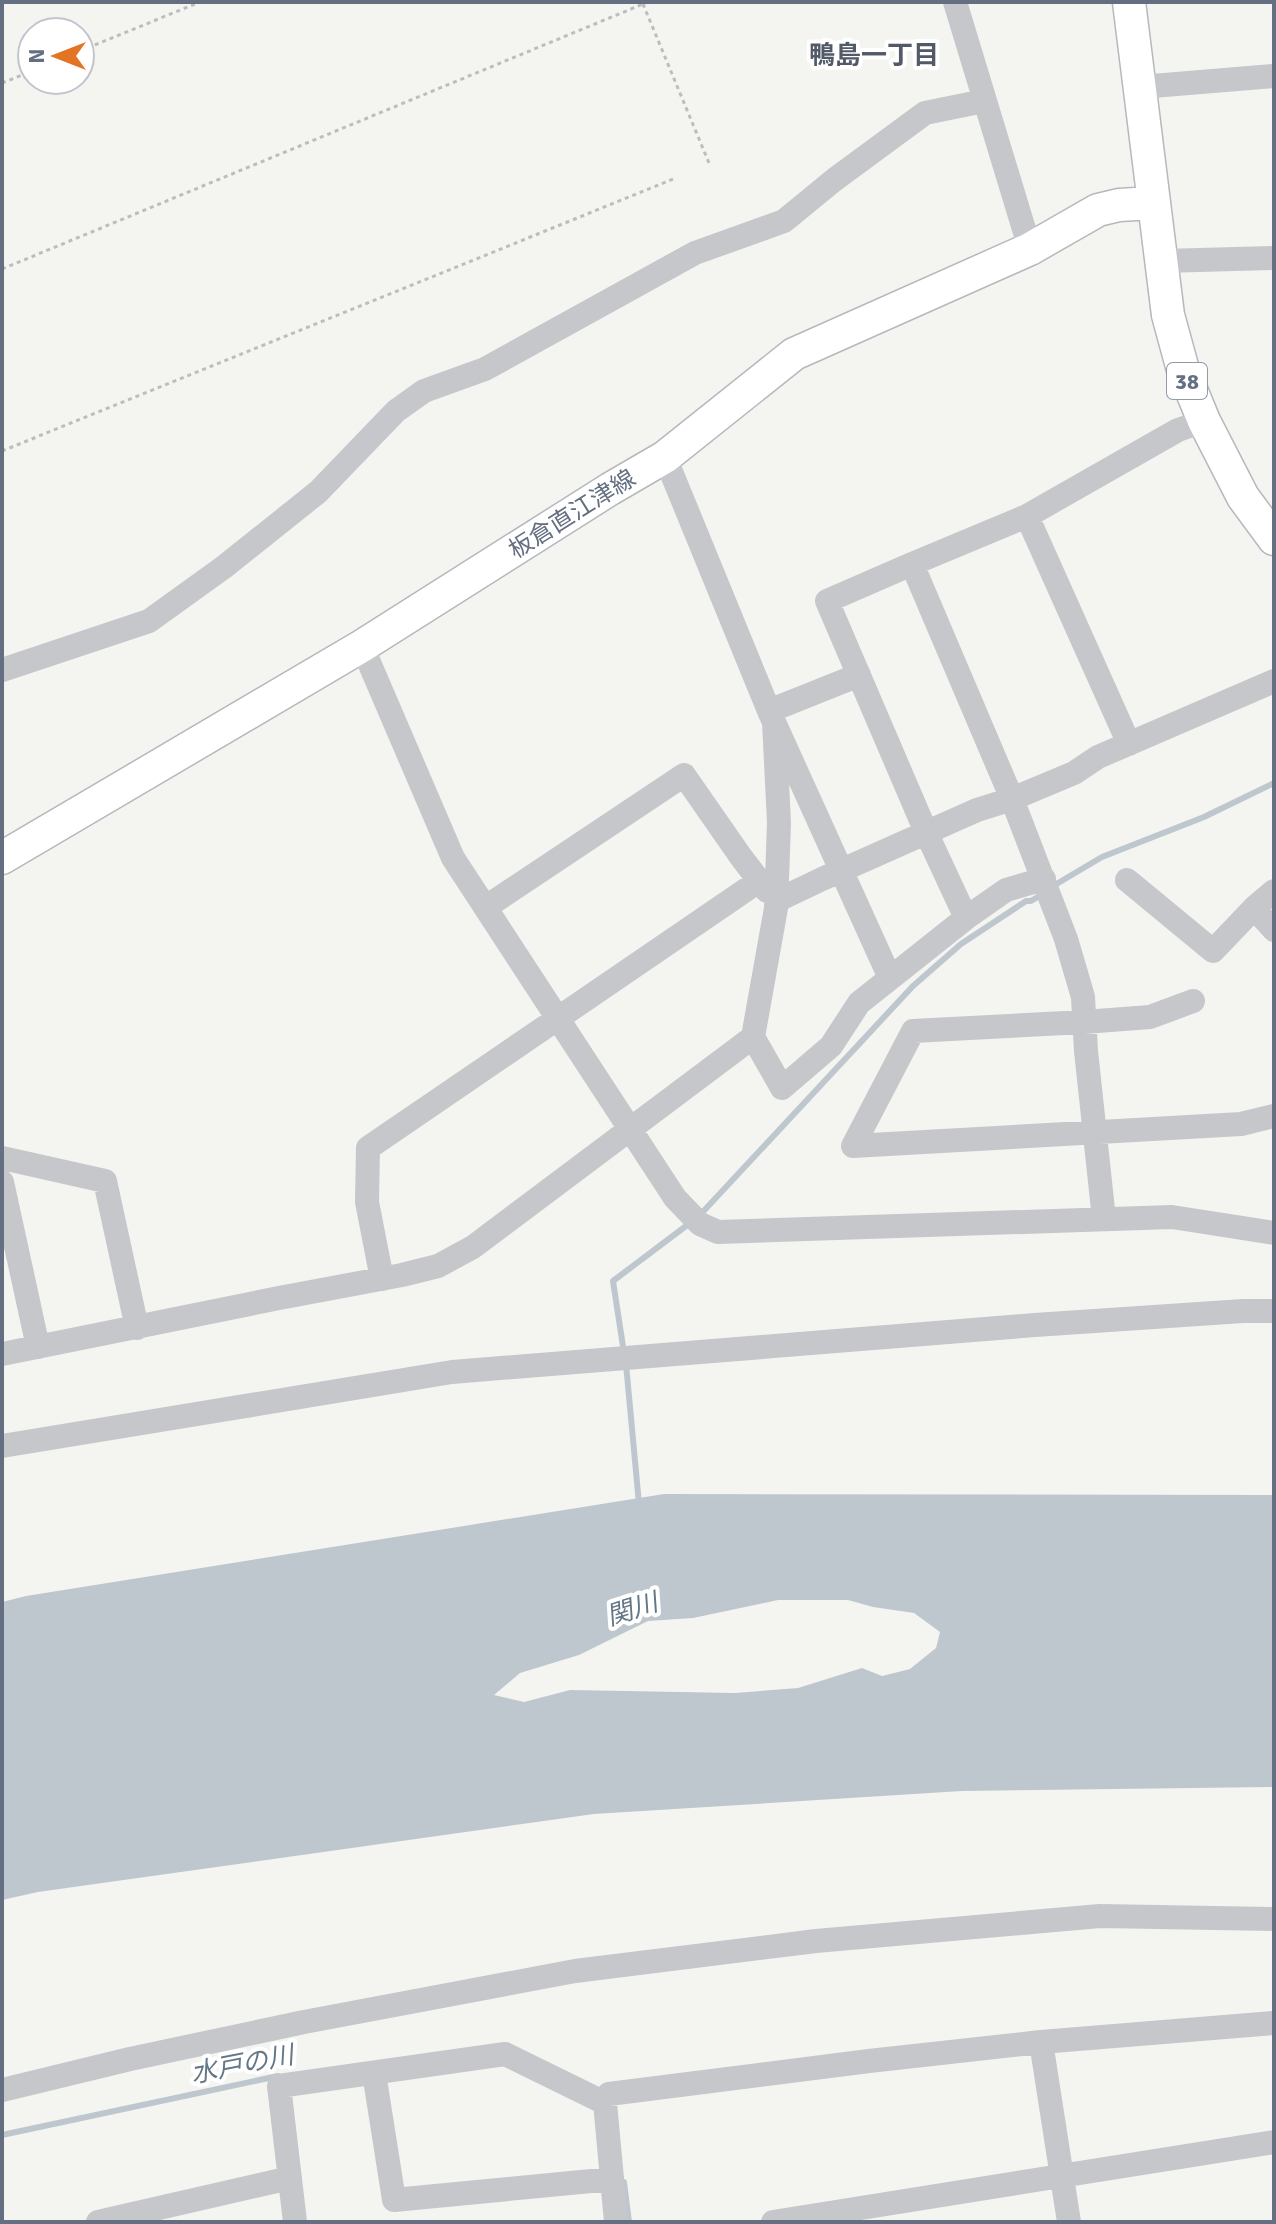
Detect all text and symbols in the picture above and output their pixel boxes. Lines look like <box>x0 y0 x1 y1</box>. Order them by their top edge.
north arrow <box>16 16 96 96</box>
district label: 鴨島一丁目 <box>809 40 939 72</box>
text: N <box>23 48 50 64</box>
road number: 38 <box>1167 363 1207 399</box>
street label: 板倉直江津線 <box>503 463 641 565</box>
water label: 関川 <box>603 1586 665 1633</box>
water label: 水戸の川 <box>188 2039 299 2091</box>

